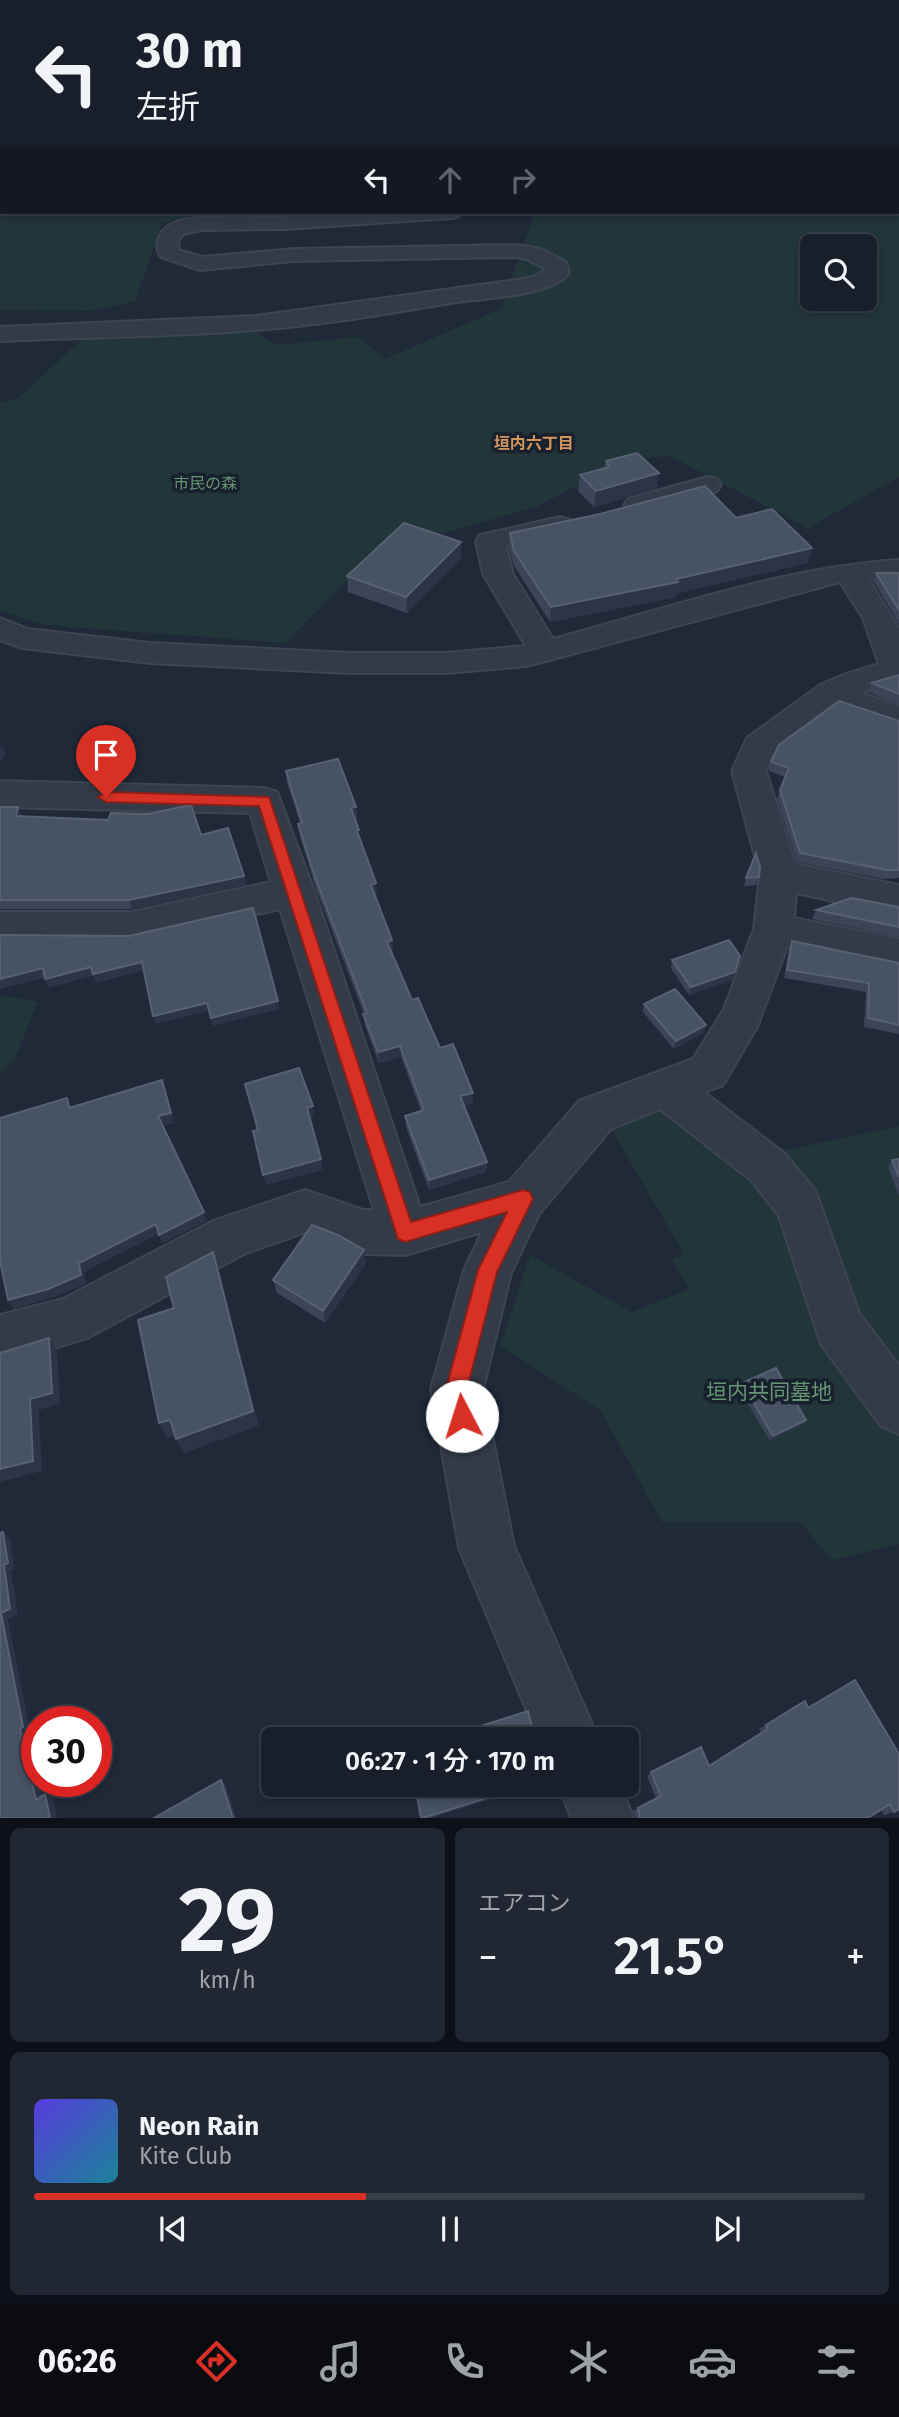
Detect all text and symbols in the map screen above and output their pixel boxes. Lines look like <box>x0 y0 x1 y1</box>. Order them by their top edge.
text: 30 m <box>136 21 243 80</box>
icon: left <box>21 28 112 119</box>
text: 左折 <box>136 88 200 126</box>
icon: left <box>358 161 396 199</box>
icon: ahead <box>431 161 469 199</box>
icon: right <box>504 161 542 199</box>
map controls <box>800 234 877 311</box>
button: search <box>800 234 877 311</box>
district label: 垣内六丁目 <box>494 434 574 453</box>
park label: 市民の森 <box>173 474 237 493</box>
pin <box>76 725 136 797</box>
icon: arrive <box>87 736 125 774</box>
position arrow <box>425 1379 499 1453</box>
park label: 垣内共同墓地 <box>706 1379 832 1405</box>
speed limit sign: 30 <box>21 1706 112 1797</box>
text: 06:27 · 1 分 · 170 m <box>345 1746 555 1777</box>
text: 29 <box>179 1866 276 1975</box>
text: エアコン <box>479 1889 571 1917</box>
text: 21.5° <box>614 1925 730 1988</box>
text: − <box>479 1934 498 1980</box>
text: + <box>846 1934 865 1980</box>
text: km/h <box>199 1966 256 1994</box>
text: Neon Rain <box>139 2111 259 2142</box>
text: Kite Club <box>139 2142 232 2170</box>
icon: previous <box>154 2210 192 2248</box>
icon: pause <box>431 2210 469 2248</box>
icon: next <box>708 2210 746 2248</box>
icon: directions <box>192 2337 241 2386</box>
icon: music <box>316 2337 365 2386</box>
icon: phone <box>440 2337 489 2386</box>
icon: climate <box>564 2337 613 2386</box>
icon: car <box>688 2337 737 2386</box>
icon: filters <box>812 2337 861 2386</box>
text: 06:26 <box>38 2342 117 2380</box>

